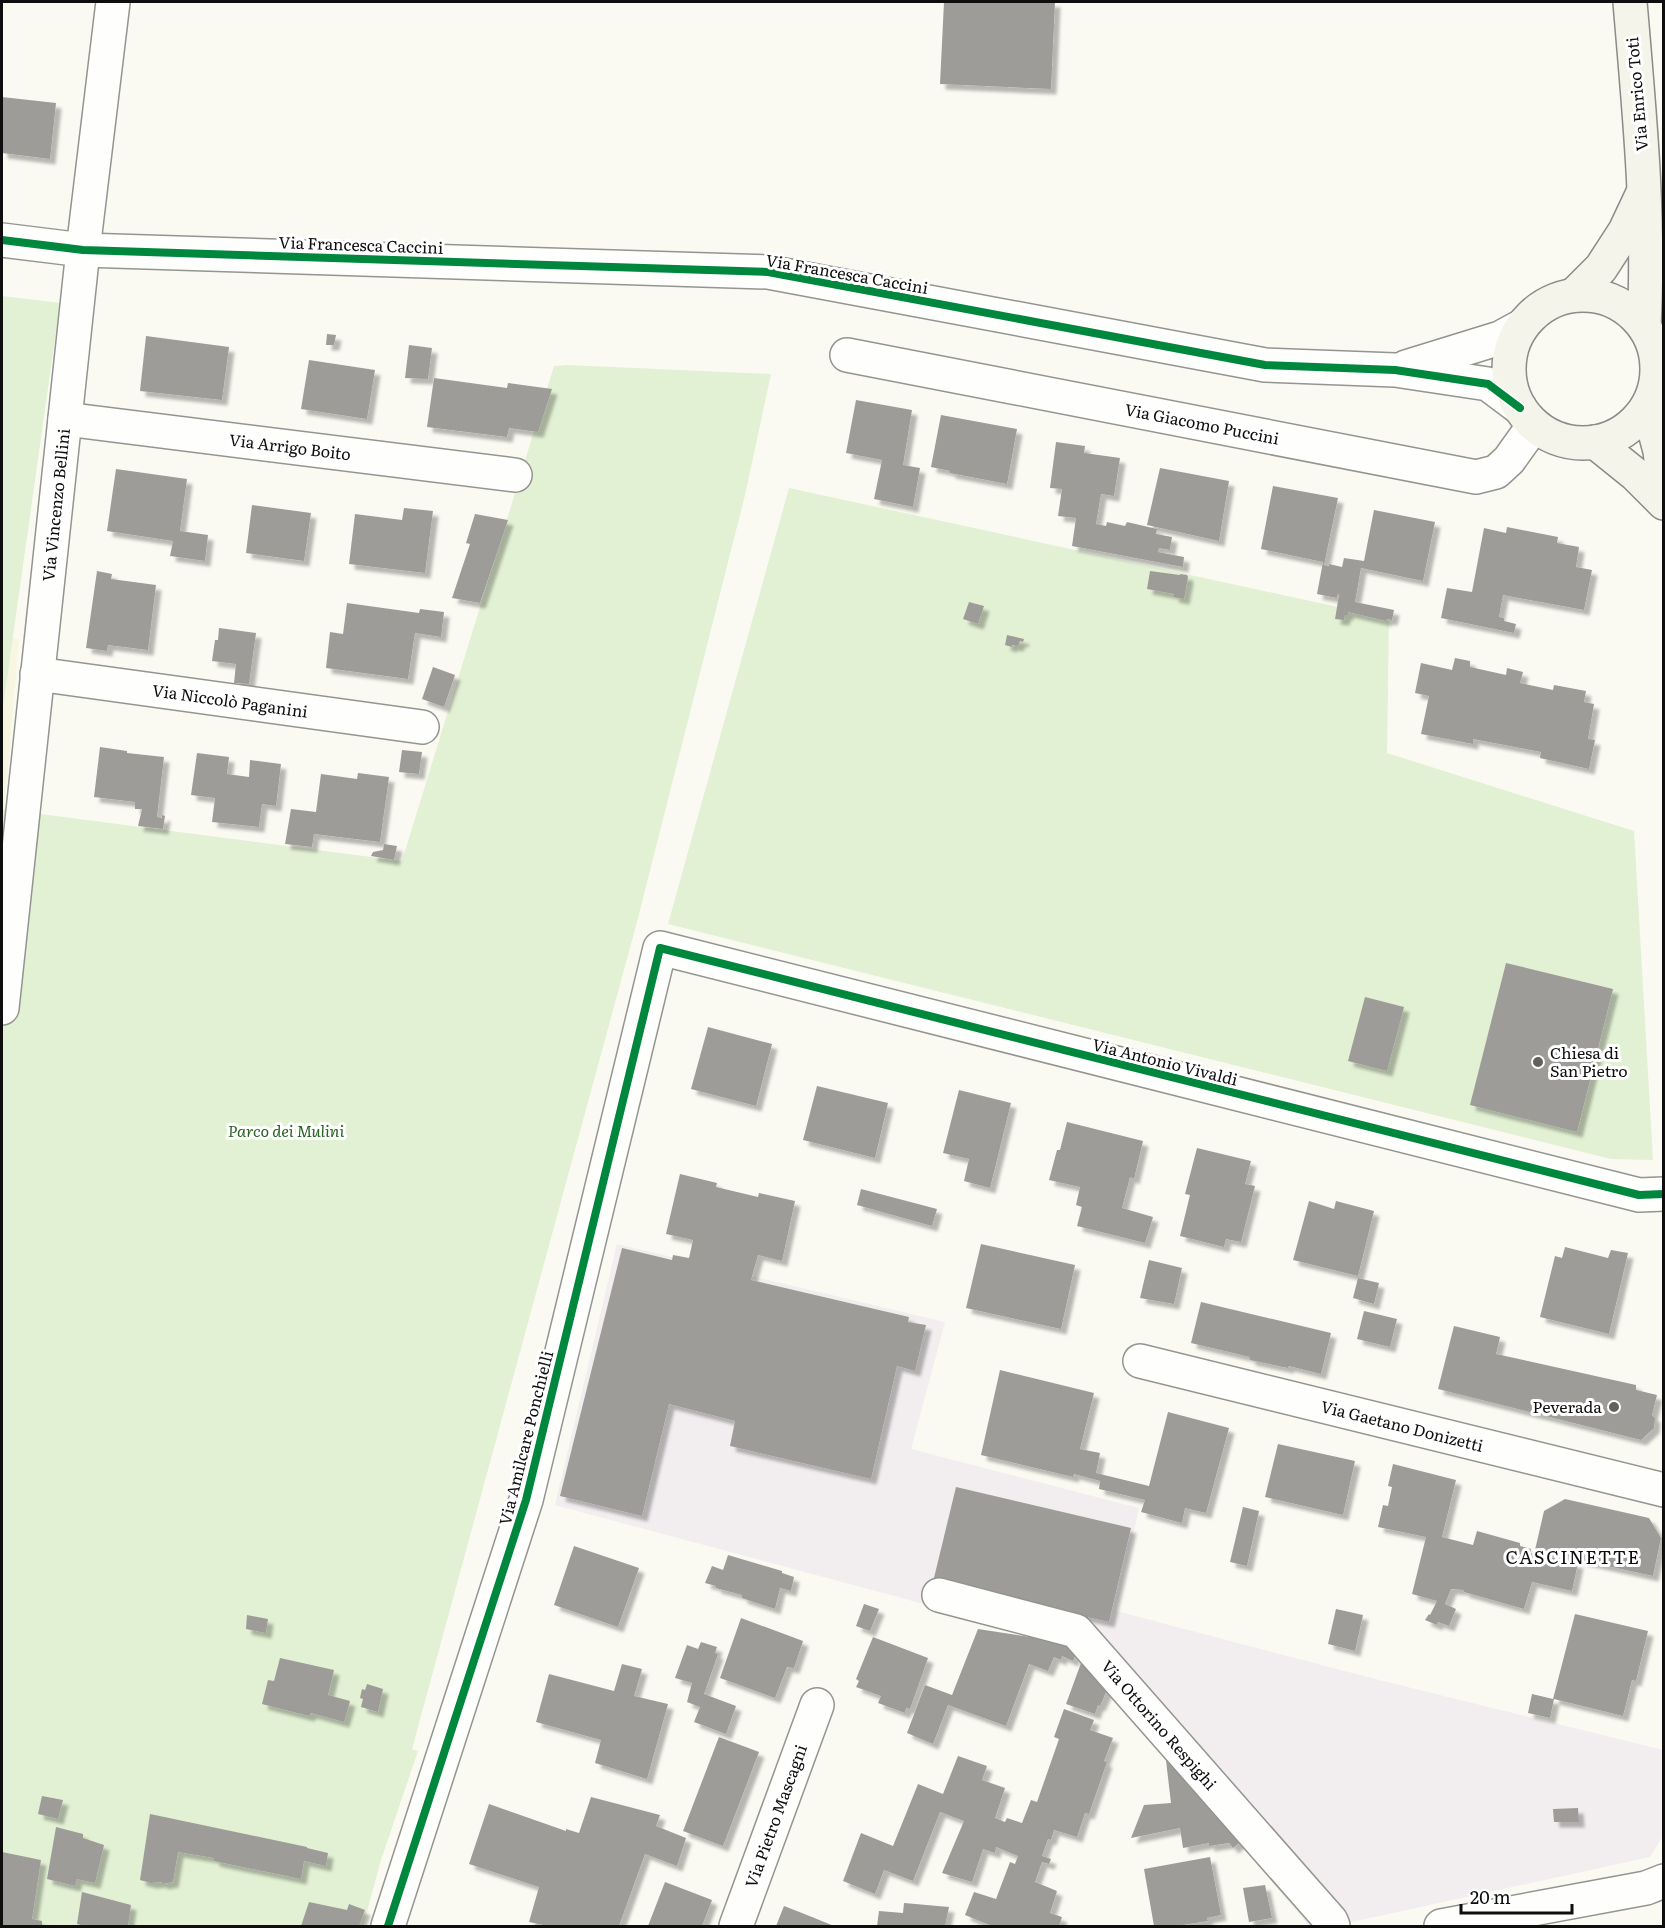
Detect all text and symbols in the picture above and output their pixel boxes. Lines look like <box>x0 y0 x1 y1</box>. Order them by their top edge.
street label: Via Enrico Toti <box>1619 36 1653 152</box>
street label: Via Francesca Caccini <box>278 229 444 259</box>
street label: Via Francesca Caccini <box>764 247 930 299</box>
street label: Via Giacomo Puccini <box>1123 396 1281 450</box>
street label: Via Vincenzo Bellini <box>35 427 75 583</box>
street label: Via Arrigo Boito <box>228 427 352 465</box>
street label: Via Niccolò Paganini <box>151 677 310 723</box>
street label: Via Antonio Vivaldi <box>1090 1031 1240 1091</box>
place label: Chiesa di San Pietro <box>1550 1040 1628 1082</box>
marker: Chiesa di San Pietro <box>1531 1055 1545 1069</box>
park label: Parco dei Mulini <box>228 1118 344 1142</box>
street label: Via Amilcare Ponchielli <box>492 1348 558 1527</box>
street label: Via Gaetano Donizetti <box>1318 1393 1486 1457</box>
place label: Peverada <box>1533 1394 1602 1418</box>
marker: Peverada <box>1607 1400 1621 1414</box>
district label: CASCINETTE <box>1505 1543 1641 1570</box>
street label: Via Ottorino Respighi <box>1096 1654 1223 1795</box>
street label: Via Pietro Mascagni <box>738 1741 812 1891</box>
scale bar <box>1461 1877 1572 1915</box>
text: 20 m <box>1470 1883 1511 1910</box>

